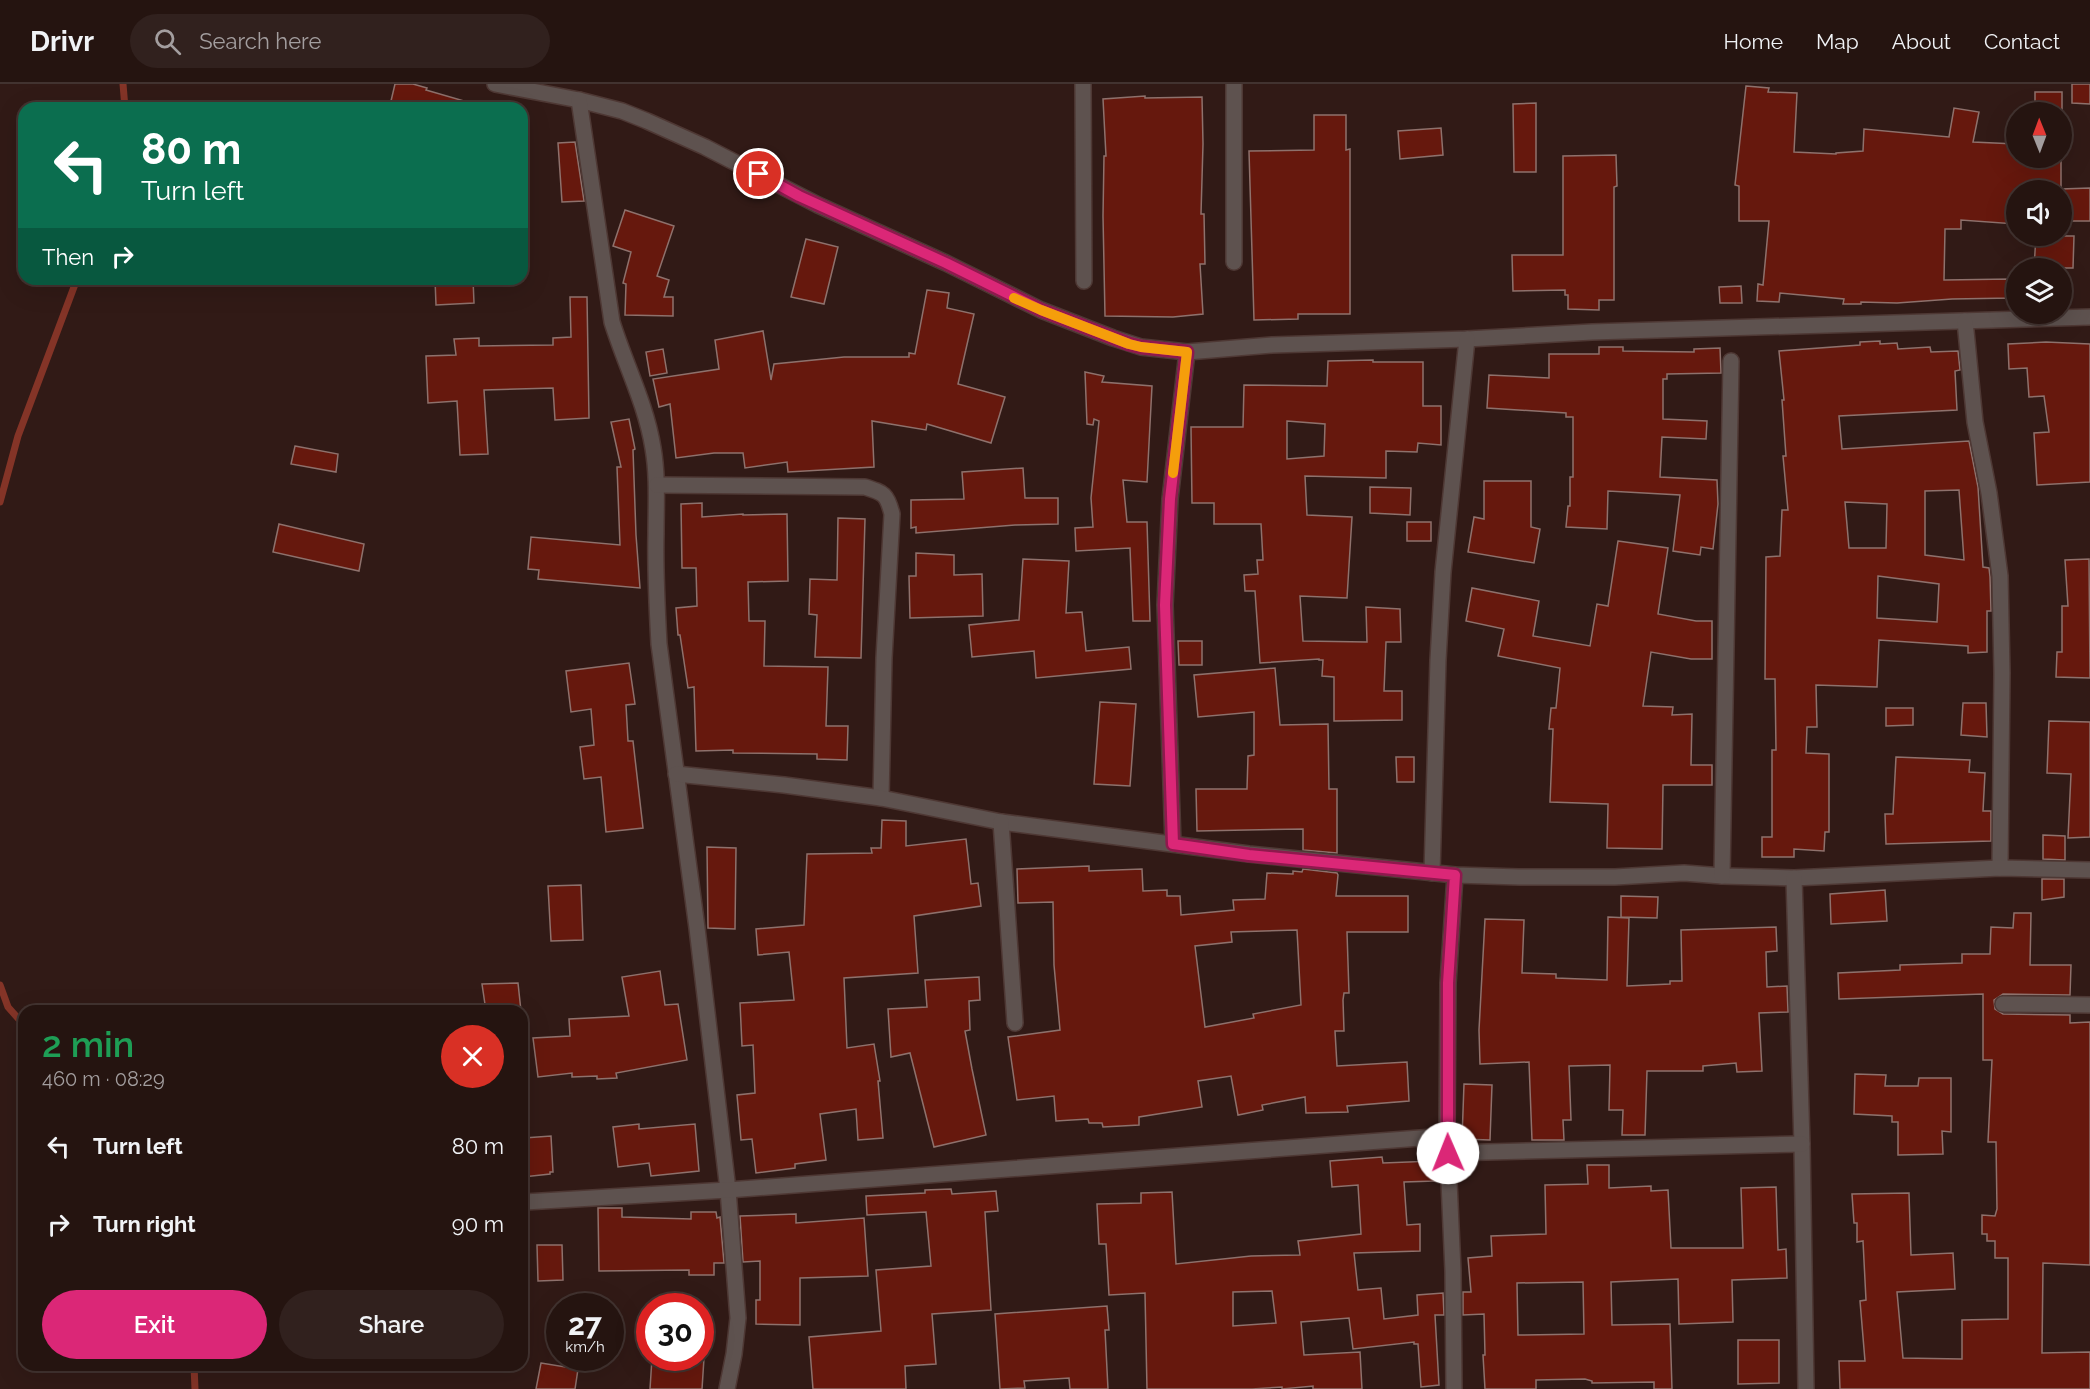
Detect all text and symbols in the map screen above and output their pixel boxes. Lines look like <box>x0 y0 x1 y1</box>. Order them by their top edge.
search box <box>130 14 550 68</box>
text: Drivr <box>30 25 94 58</box>
icon: search <box>151 25 184 58</box>
text: Search here <box>199 28 321 54</box>
text: Home <box>1724 29 1783 54</box>
text: Map <box>1816 29 1859 54</box>
text: About <box>1892 29 1951 54</box>
text: Contact <box>1984 29 2060 54</box>
north arrow <box>2006 102 2072 168</box>
map controls <box>2006 102 2072 324</box>
text: 80 m <box>141 125 241 174</box>
icon: left <box>42 126 120 204</box>
pin <box>733 148 784 199</box>
icon: arrive <box>742 157 775 190</box>
text: Turn left <box>141 175 244 206</box>
button: sound <box>2006 180 2072 246</box>
icon: right <box>106 240 139 273</box>
text: Then <box>42 244 94 270</box>
button: layers <box>2006 258 2072 324</box>
text: 2 min <box>42 1023 134 1065</box>
button: close <box>441 1025 504 1088</box>
text: 460 m · 08:29 <box>42 1067 165 1091</box>
position arrow <box>1416 1121 1480 1185</box>
icon: left <box>42 1130 75 1163</box>
text: Turn left <box>93 1133 183 1159</box>
text: 80 m <box>452 1133 504 1159</box>
icon: right <box>42 1208 75 1241</box>
text: Turn right <box>93 1211 196 1237</box>
text: 90 m <box>452 1211 504 1237</box>
button: Exit <box>42 1290 267 1359</box>
button: Share <box>279 1290 504 1359</box>
speed limit sign: 30 <box>636 1293 714 1371</box>
text: 27 <box>568 1307 602 1342</box>
text: km/h <box>565 1338 605 1356</box>

